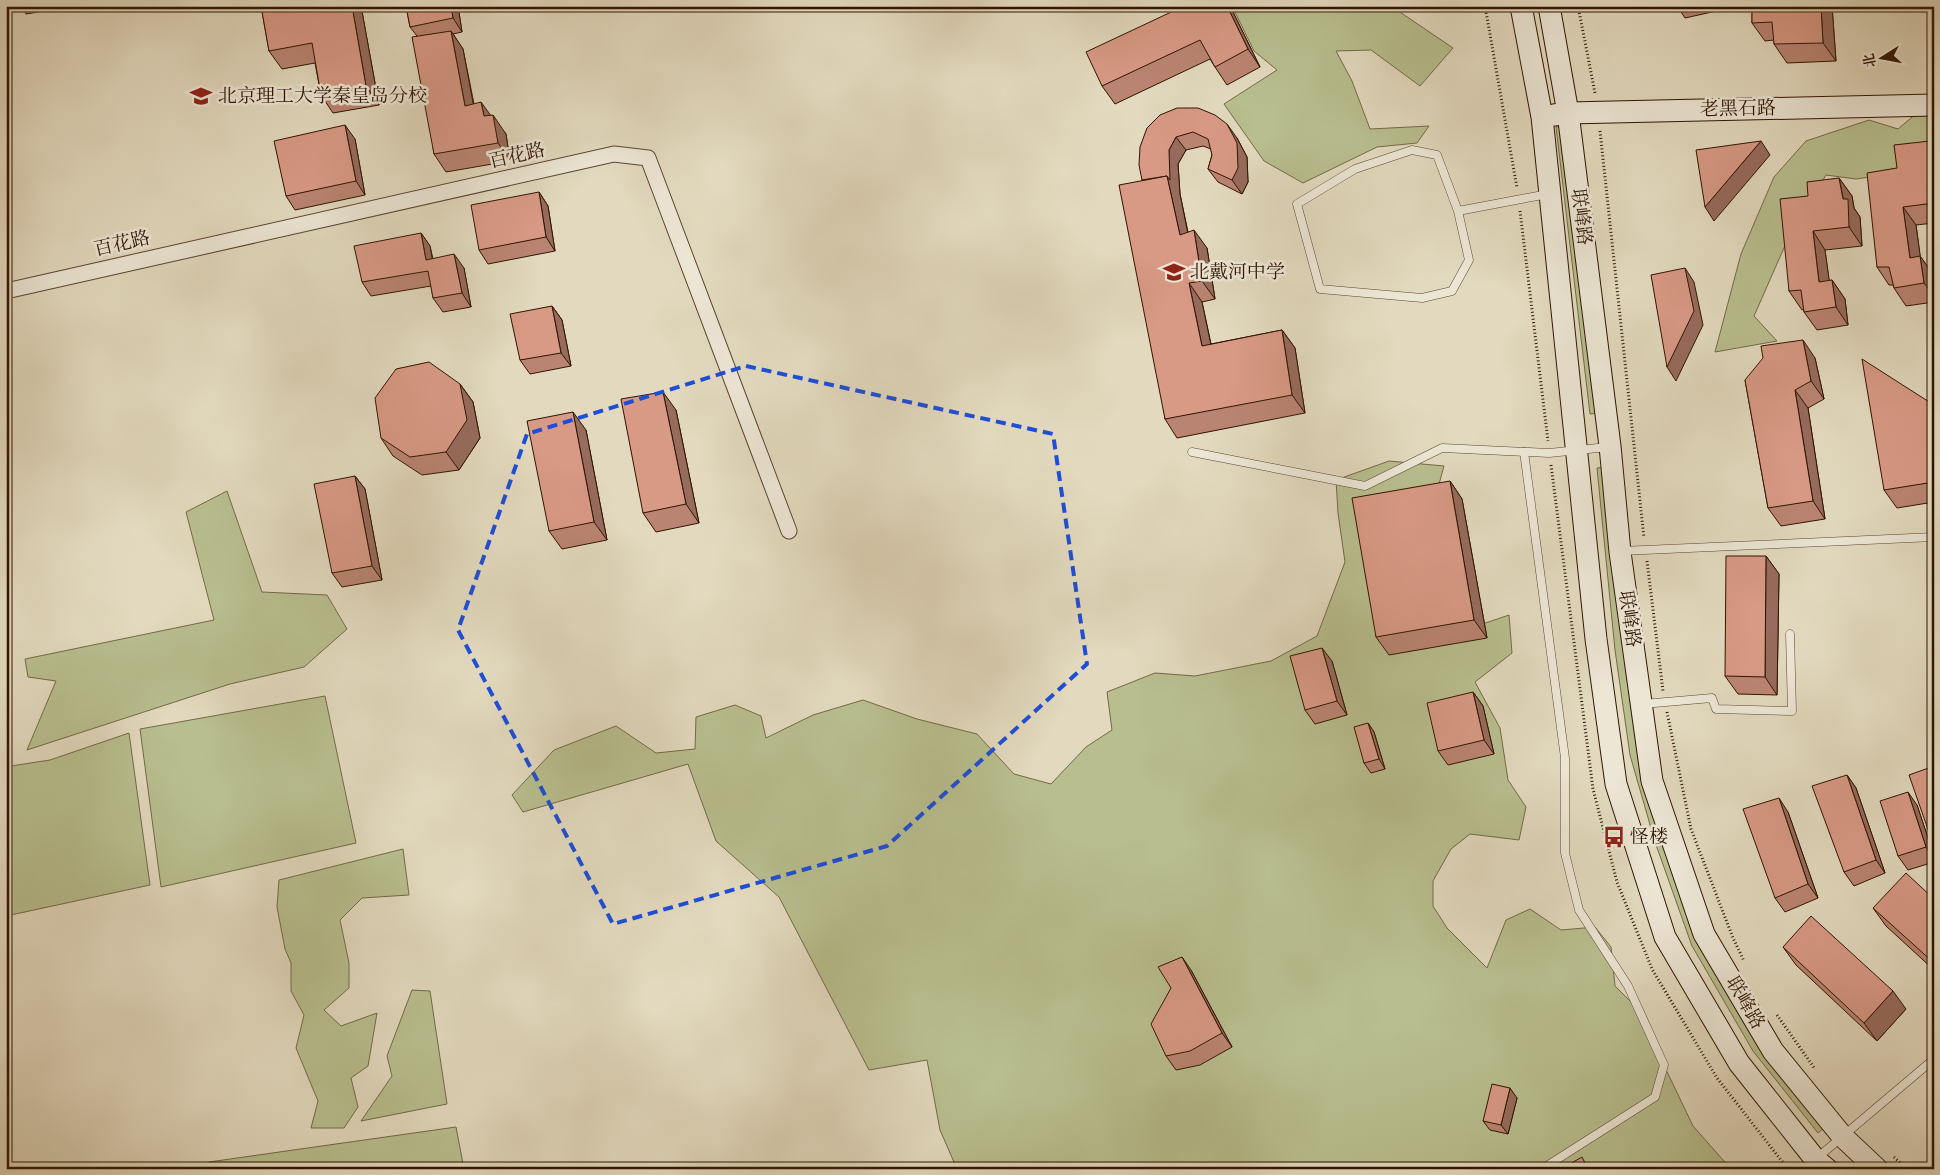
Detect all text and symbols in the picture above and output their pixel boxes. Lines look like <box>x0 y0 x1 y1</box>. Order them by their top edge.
north arrow <box>1858 32 1908 82</box>
text: 北 <box>1860 52 1880 69</box>
school or university icon: 北京理工大学秦皇岛分校 <box>188 83 214 109</box>
place label: 北京理工大学秦皇岛分校 <box>218 85 427 108</box>
street label: 老黑石路 <box>1700 97 1776 121</box>
street label: 百花路 <box>487 138 547 174</box>
street label: 联峰路 <box>1566 187 1596 247</box>
street label: 百花路 <box>92 226 152 262</box>
school or university icon: 北戴河中学 <box>1161 259 1187 285</box>
place label: 北戴河中学 <box>1190 261 1285 284</box>
street label: 联峰路 <box>1614 589 1644 649</box>
bus stop icon: 怪楼 <box>1601 824 1627 850</box>
place label: 怪楼 <box>1630 826 1668 849</box>
street label: 联峰路 <box>1721 973 1769 1033</box>

